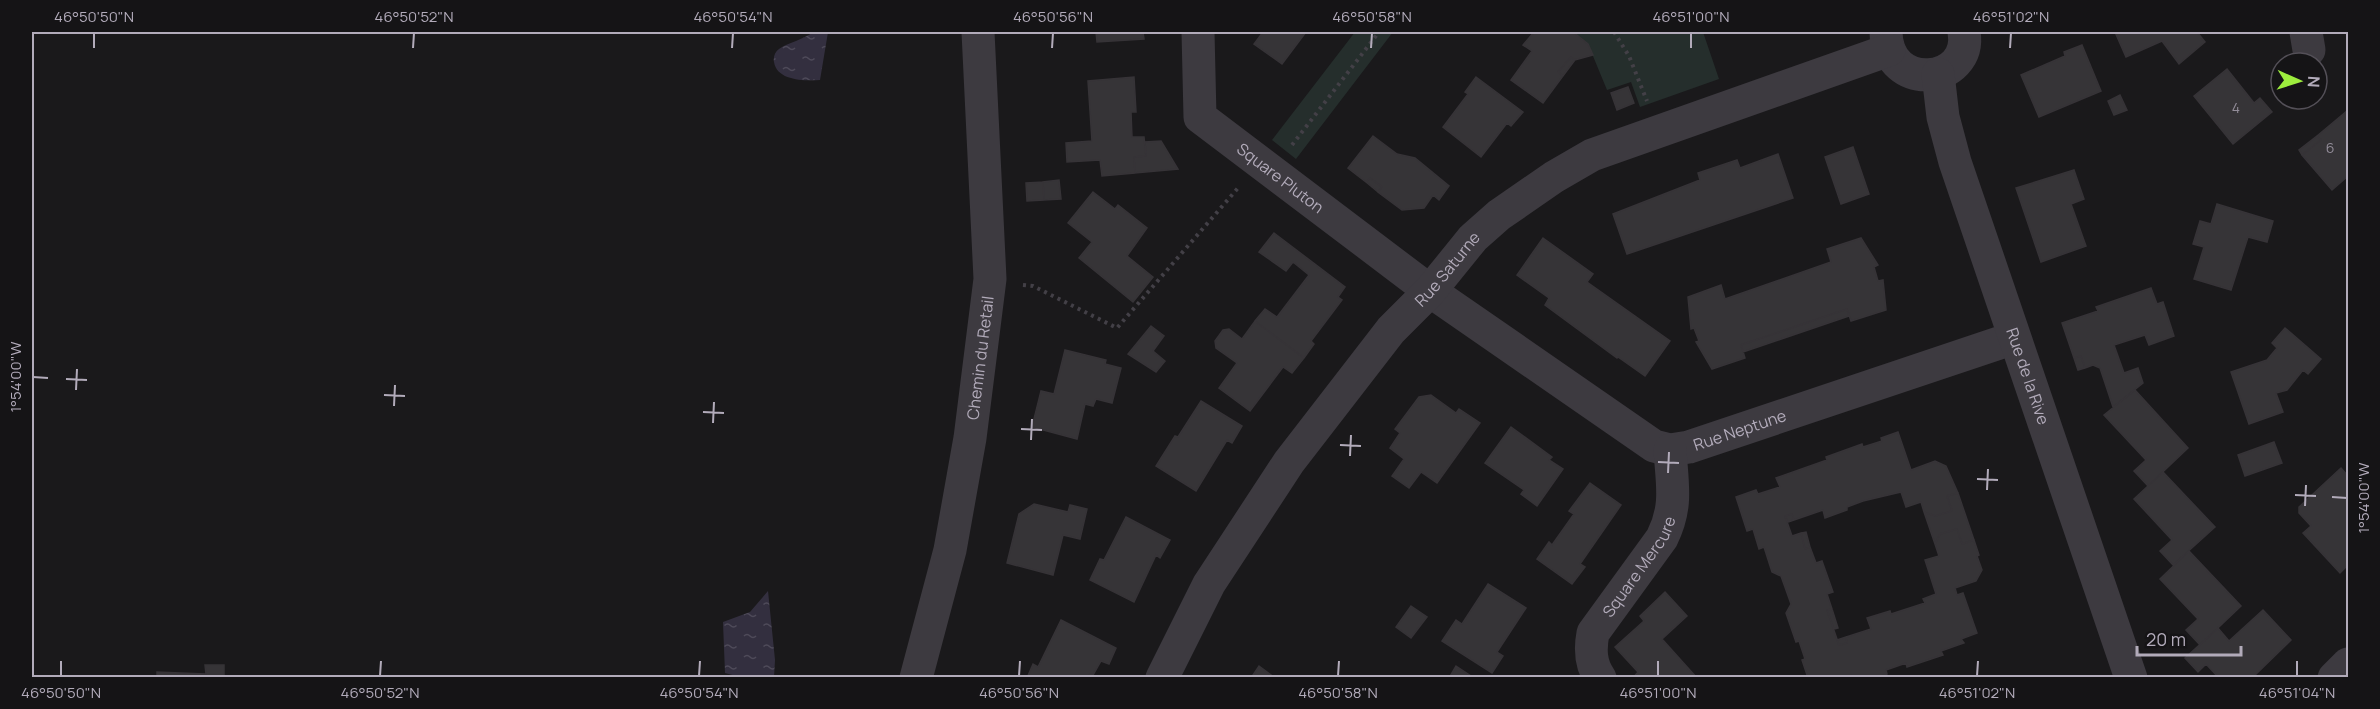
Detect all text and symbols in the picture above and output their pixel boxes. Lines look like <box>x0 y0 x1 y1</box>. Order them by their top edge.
text: 46°50'50"N <box>54 6 134 27</box>
text: 46°50'52"N <box>375 6 453 27</box>
text: 46°50'54"N <box>693 6 773 27</box>
text: 46°50'56"N <box>1013 6 1093 27</box>
text: 46°50'58"N <box>1332 6 1412 27</box>
text: 46°51'00"N <box>1652 6 1730 27</box>
text: 46°51'02"N <box>1973 6 2049 27</box>
north arrow <box>2269 51 2329 111</box>
text: N <box>2303 75 2325 88</box>
house number: 4 <box>2232 98 2240 117</box>
street label: Square Pluton <box>1232 138 1329 218</box>
house number: 6 <box>2326 138 2334 157</box>
street label: Rue Saturne <box>1410 226 1484 311</box>
street label: Chemin du Retail <box>961 295 999 421</box>
street label: Rue de la Rive <box>2001 325 2055 427</box>
text: 1°54'00"W <box>5 341 26 413</box>
street label: Rue Neptune <box>1690 404 1789 456</box>
text: 1°54'00"W <box>2353 462 2374 534</box>
street label: Square Mercure <box>1597 514 1681 621</box>
scale bar <box>2137 619 2240 657</box>
text: 20 m <box>2146 627 2186 651</box>
text: 46°50'50"N <box>21 682 101 703</box>
text: 46°50'52"N <box>341 682 419 703</box>
text: 46°50'54"N <box>659 682 739 703</box>
text: 46°50'56"N <box>979 682 1059 703</box>
text: 46°50'58"N <box>1298 682 1378 703</box>
text: 46°51'00"N <box>1619 682 1697 703</box>
text: 46°51'02"N <box>1939 682 2015 703</box>
text: 46°51'04"N <box>2259 682 2335 703</box>

